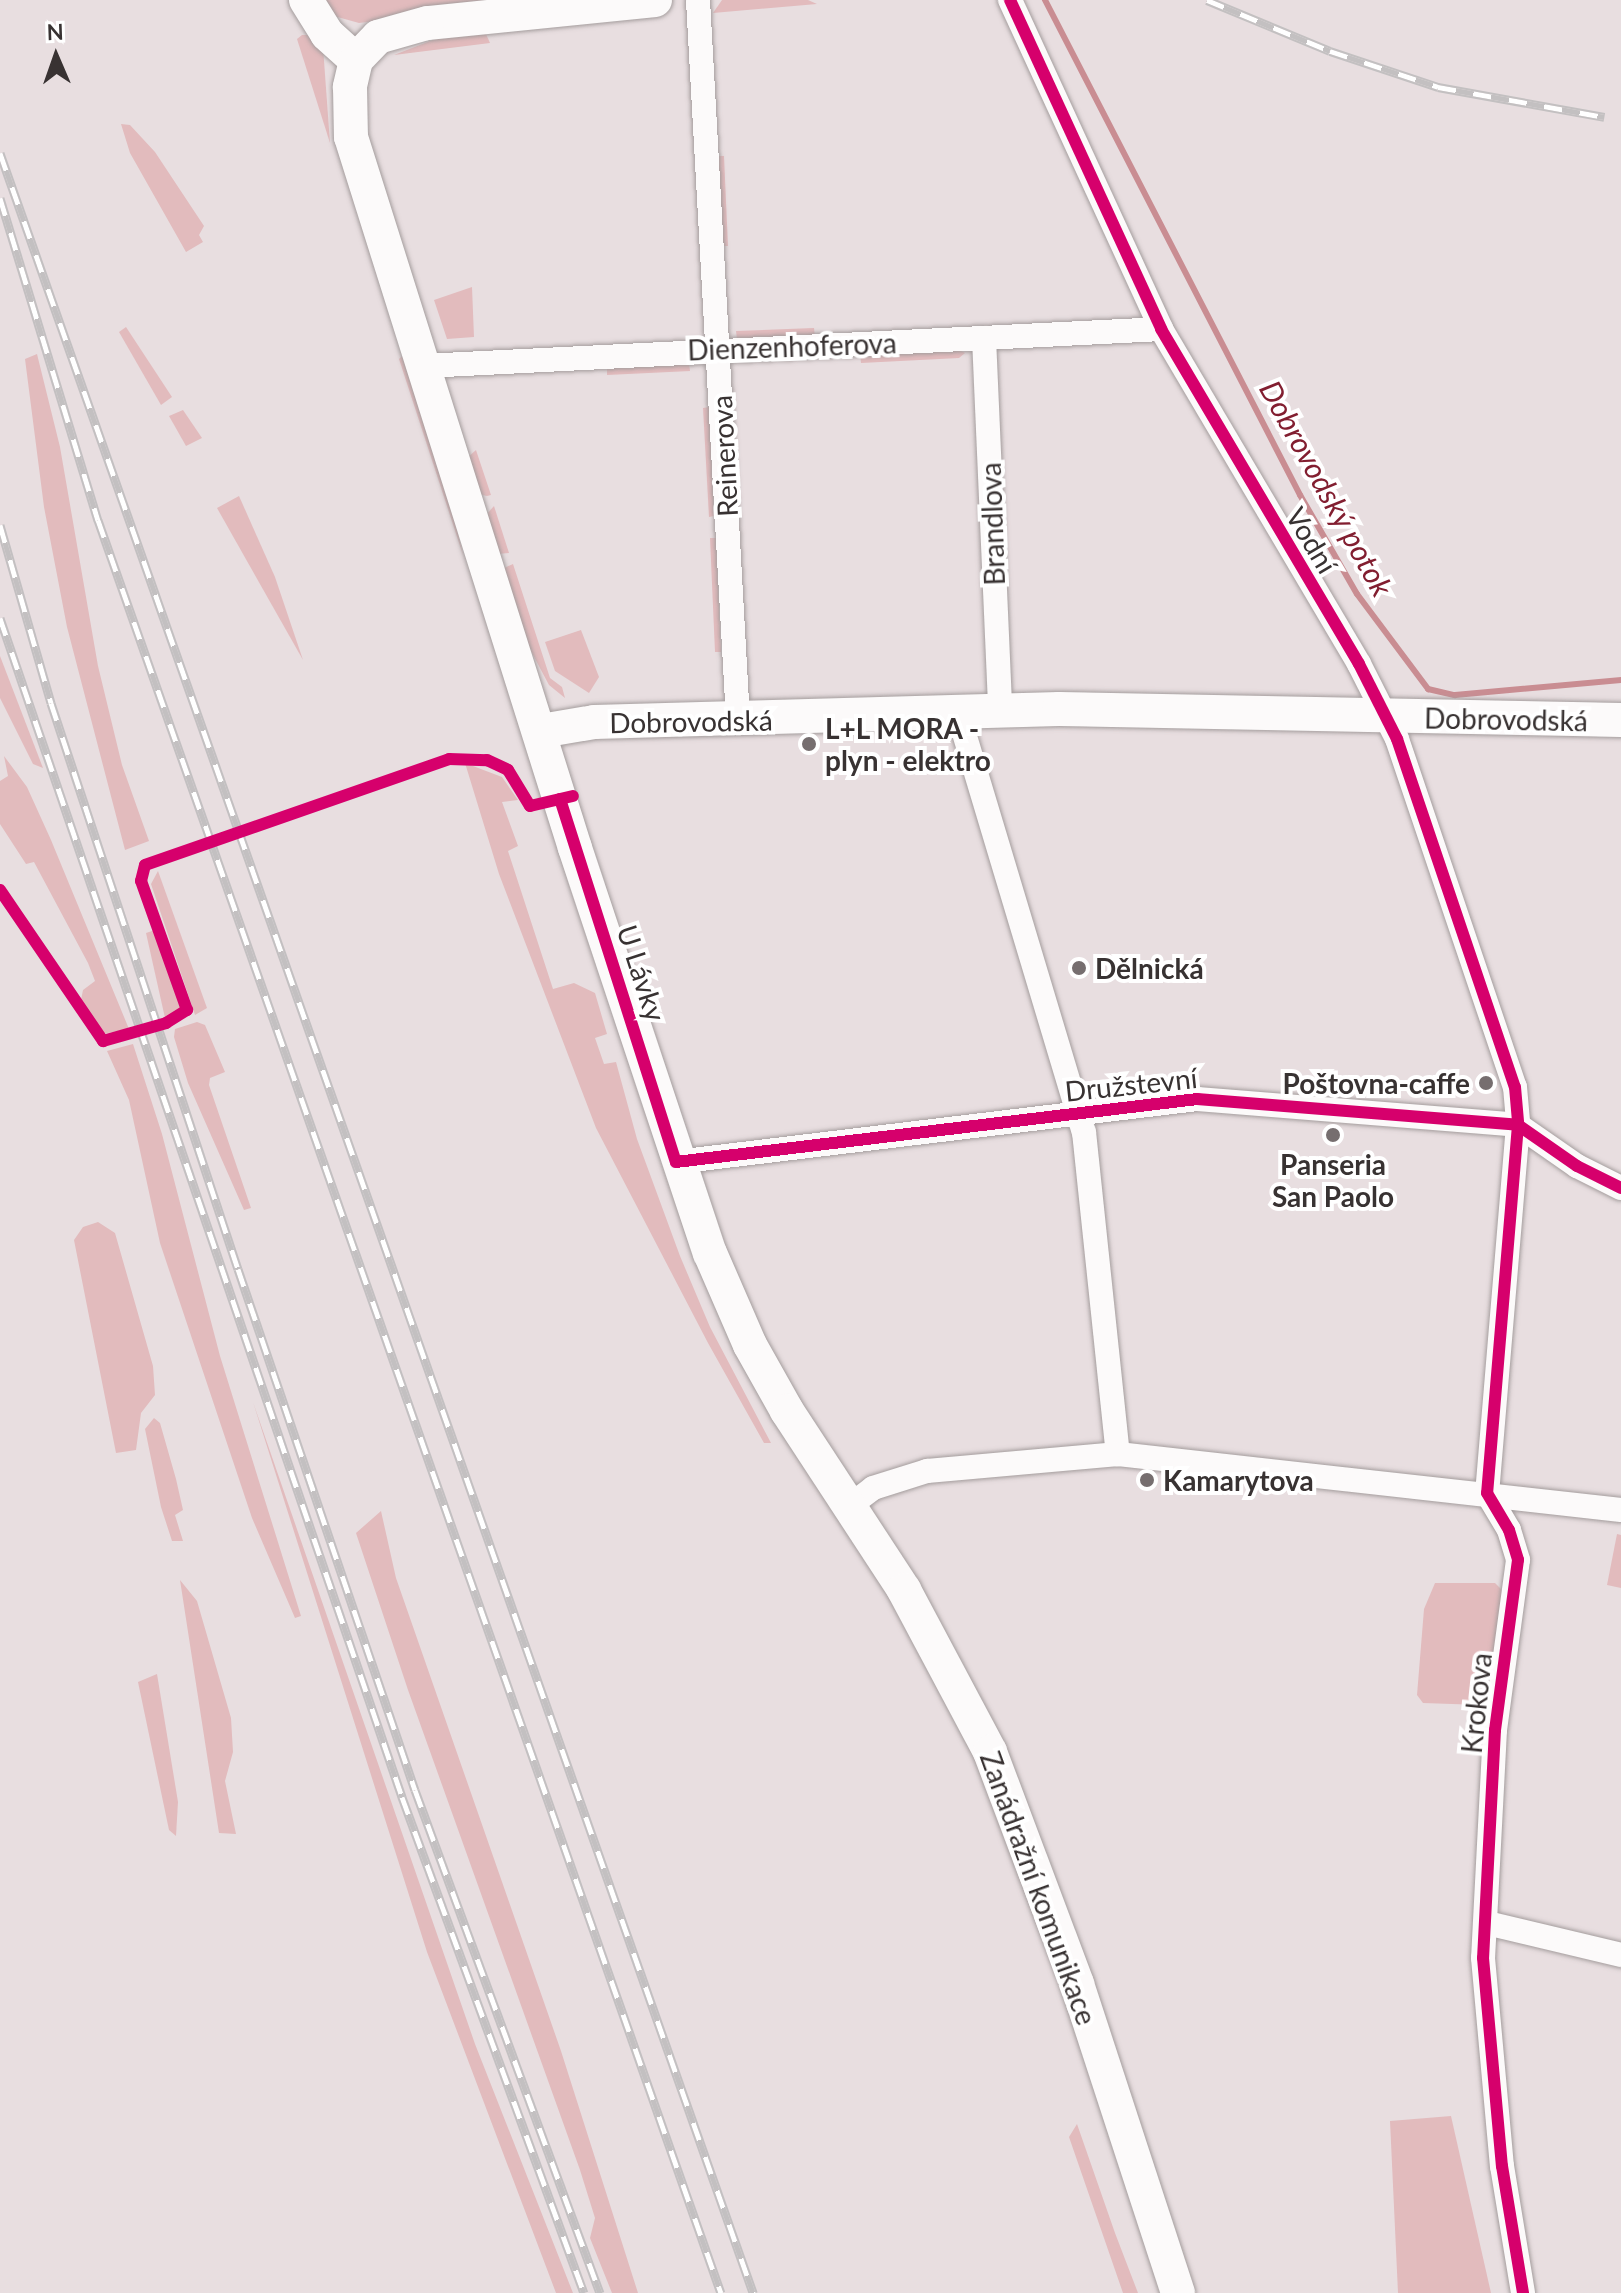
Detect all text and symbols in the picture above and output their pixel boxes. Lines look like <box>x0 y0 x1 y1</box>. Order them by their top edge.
north arrow <box>16 16 96 96</box>
text: N <box>46 18 64 45</box>
street label: Dienzenhoferova <box>687 326 897 366</box>
water label: Dobrovodský potok <box>1253 374 1401 602</box>
street label: Reinerova <box>704 394 744 518</box>
street label: Brandlova <box>973 462 1011 586</box>
street label: Vodní <box>1279 501 1345 579</box>
street label: Dobrovodská <box>1424 701 1588 737</box>
street label: Dobrovodská <box>609 703 773 739</box>
place label: L+L MORA - plyn - elektro <box>825 711 991 777</box>
marker: L+L MORA - plyn - elektro <box>800 735 818 753</box>
street label: U Lávky <box>611 921 673 1025</box>
place label: Dělnická <box>1095 951 1204 985</box>
marker: Dělnická <box>1070 959 1088 977</box>
street label: Družstevní <box>1063 1060 1199 1108</box>
place label: Poštovna-caffe <box>1283 1066 1470 1100</box>
marker: Poštovna-caffe <box>1477 1074 1495 1092</box>
marker: Panseria San Paolo <box>1324 1126 1342 1144</box>
place label: Panseria San Paolo <box>1272 1147 1394 1213</box>
place label: Kamarytova <box>1163 1463 1314 1497</box>
marker: Kamarytova <box>1138 1471 1156 1489</box>
street label: Krokova <box>1454 1651 1498 1755</box>
street label: Zanádražní komunikace <box>974 1747 1104 2029</box>

